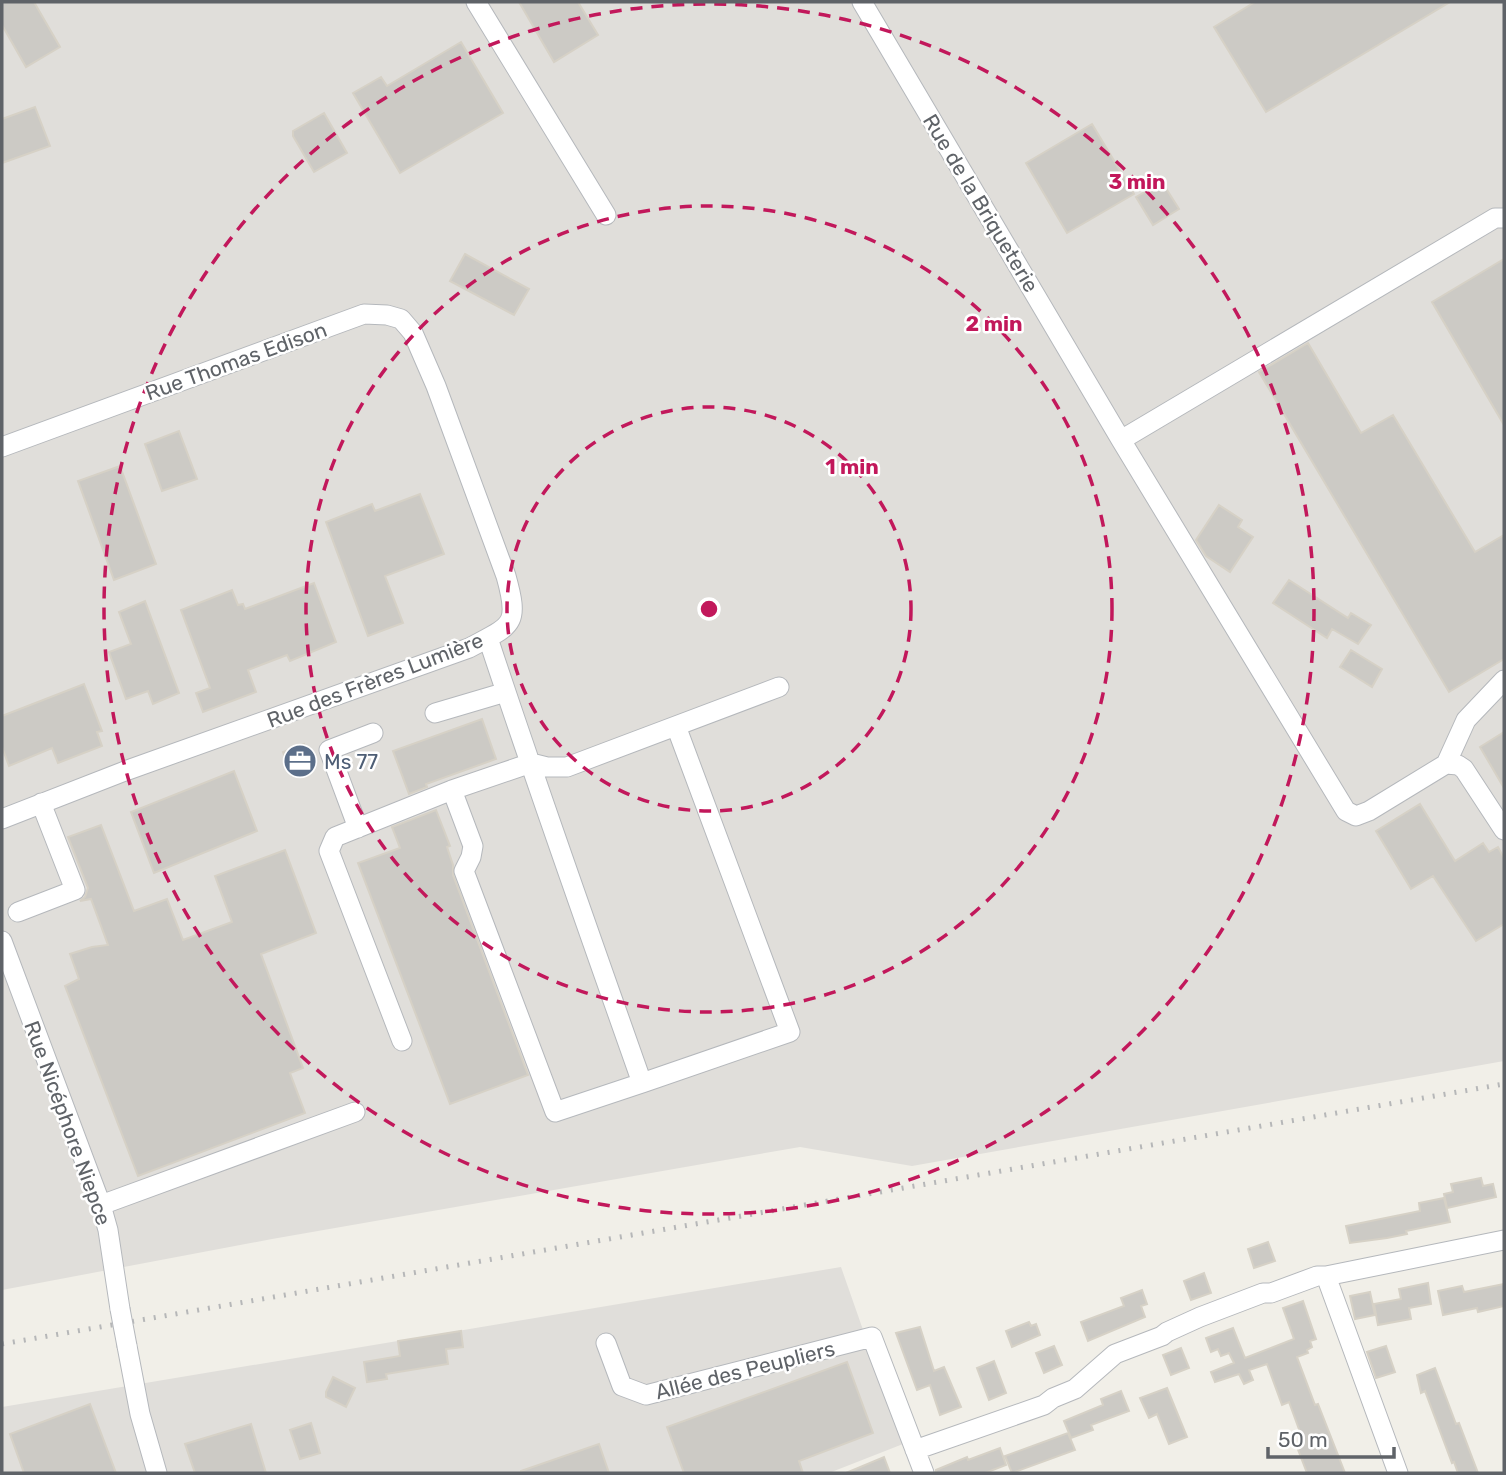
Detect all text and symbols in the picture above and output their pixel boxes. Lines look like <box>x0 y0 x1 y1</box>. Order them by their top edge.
street label: Rue de la Briqueterie <box>918 109 1044 297</box>
text: 3 min <box>1108 169 1166 194</box>
text: 2 min <box>966 311 1022 336</box>
street label: Rue Thomas Edison <box>142 317 330 405</box>
text: 1 min <box>825 454 879 479</box>
centre of rings <box>697 597 721 621</box>
street label: Rue des Frères Lumière <box>263 627 487 733</box>
office icon: Ms 77 <box>281 742 319 780</box>
place label: Ms 77 <box>324 749 378 774</box>
street label: Rue Nicéphore Niepce <box>19 1017 117 1229</box>
street label: Allée des Peupliers <box>653 1336 837 1404</box>
scale bar <box>1268 1416 1394 1460</box>
text: 50 m <box>1278 1427 1328 1452</box>

